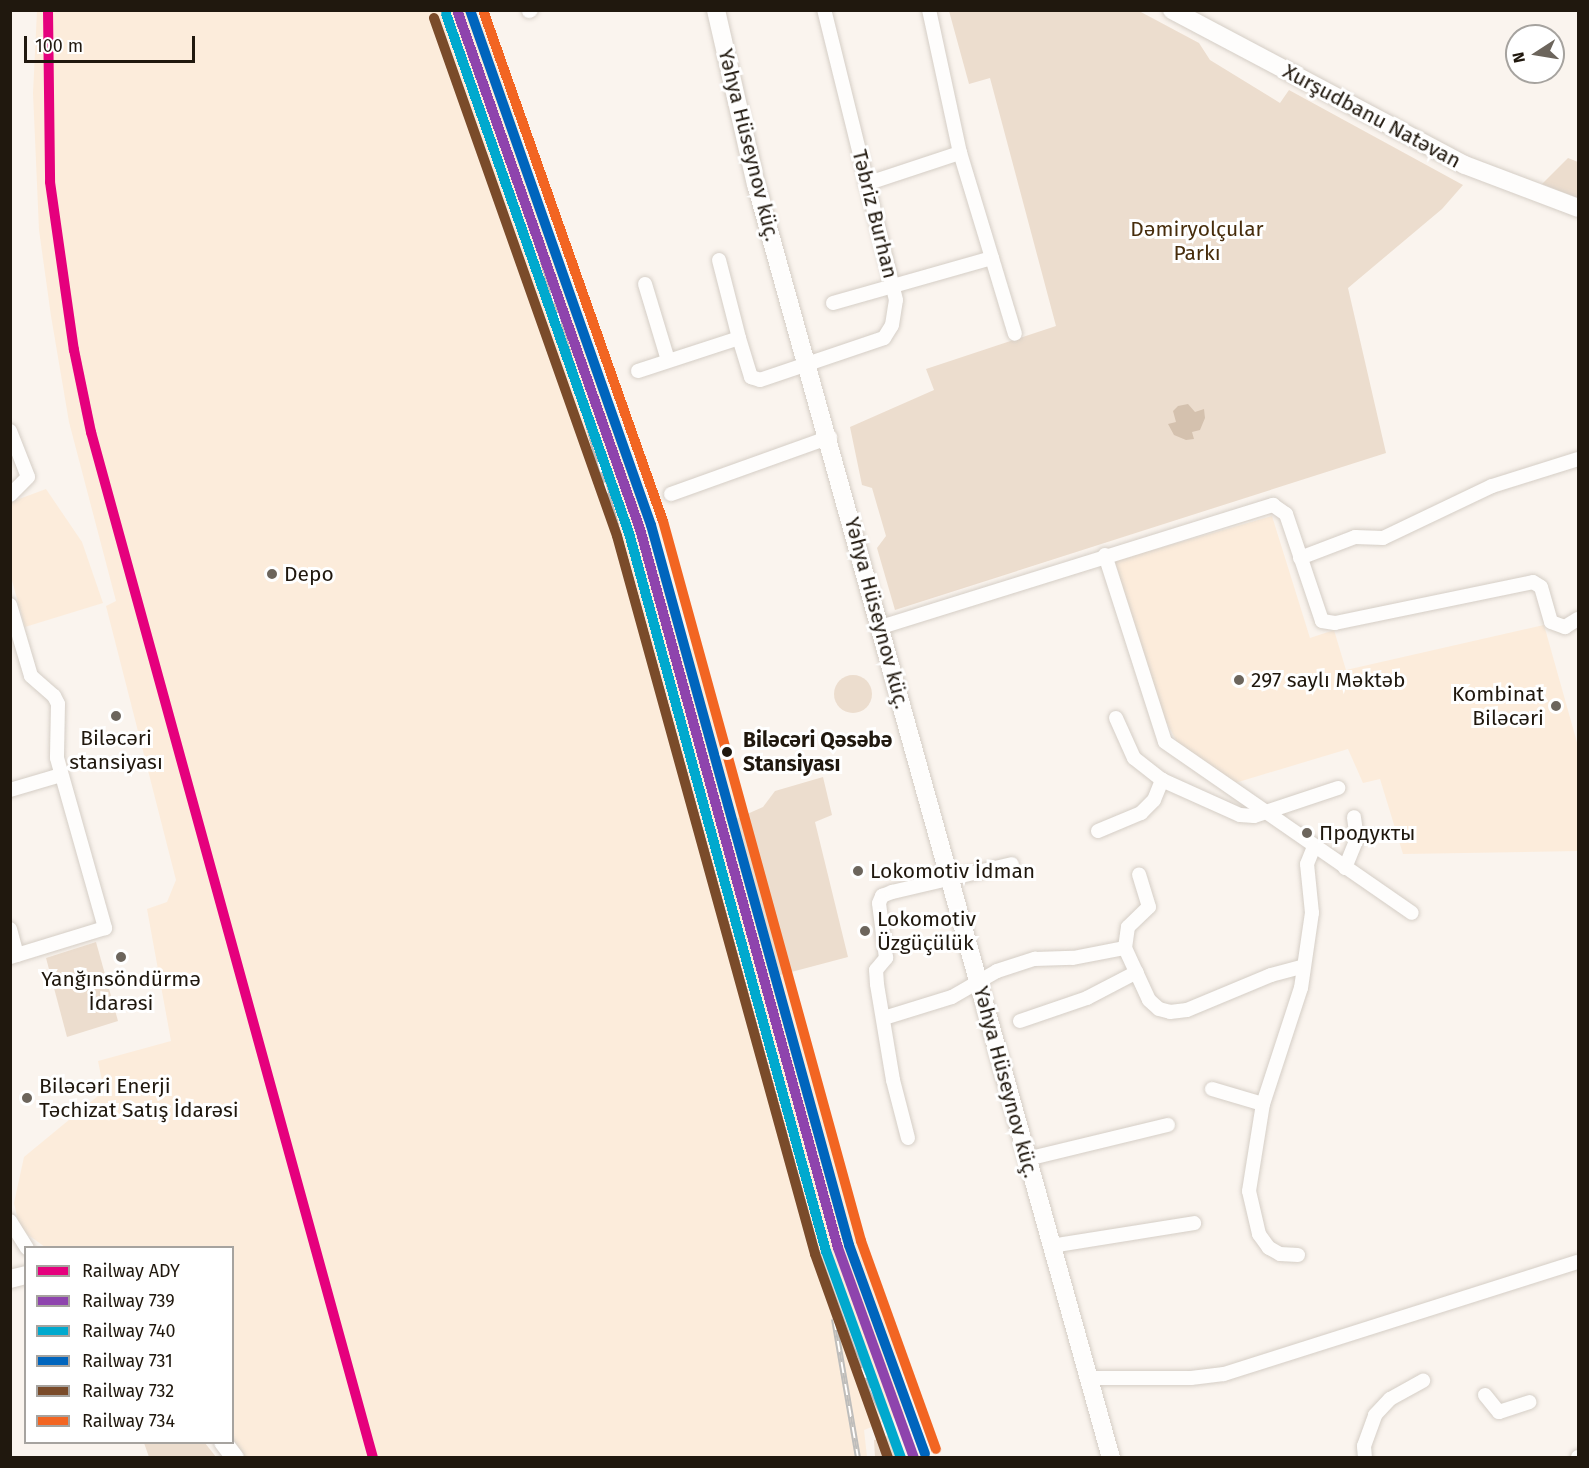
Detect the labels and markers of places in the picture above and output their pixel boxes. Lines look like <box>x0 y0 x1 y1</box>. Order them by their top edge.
place label: Depo <box>284 561 334 587</box>
marker: Depo <box>265 567 279 581</box>
place label: 297 saylı Məktəb <box>1251 667 1406 693</box>
marker: 297 saylı Məktəb <box>1232 673 1246 687</box>
place label: Kombinat Biləcəri <box>1452 681 1544 731</box>
marker: Kombinat Biləcəri <box>1549 699 1563 713</box>
marker: Biləcəri stansiyası <box>109 709 123 723</box>
place label: Biləcəri stansiyası <box>69 725 163 775</box>
place label: Biləcəri Qəsəbə Stansiyası <box>743 727 893 777</box>
marker: Biləcəri Qəsəbə Stansiyası <box>716 741 738 763</box>
place label: Продукты <box>1319 820 1416 846</box>
marker: Продукты <box>1300 826 1314 840</box>
place label: Lokomotiv İdman <box>870 858 1035 884</box>
marker: Lokomotiv İdman <box>851 864 865 878</box>
place label: Lokomotiv Üzgüçülük <box>877 906 976 956</box>
marker: Lokomotiv Üzgüçülük <box>858 924 872 938</box>
marker: Yanğınsöndürmə İdarəsi <box>114 950 128 964</box>
place label: Yanğınsöndürmə İdarəsi <box>41 966 201 1016</box>
place label: Biləcəri Enerji Təchizat Satış İdarəsi <box>39 1073 239 1123</box>
marker: Biləcəri Enerji Təchizat Satış İdarəsi <box>20 1091 34 1105</box>

